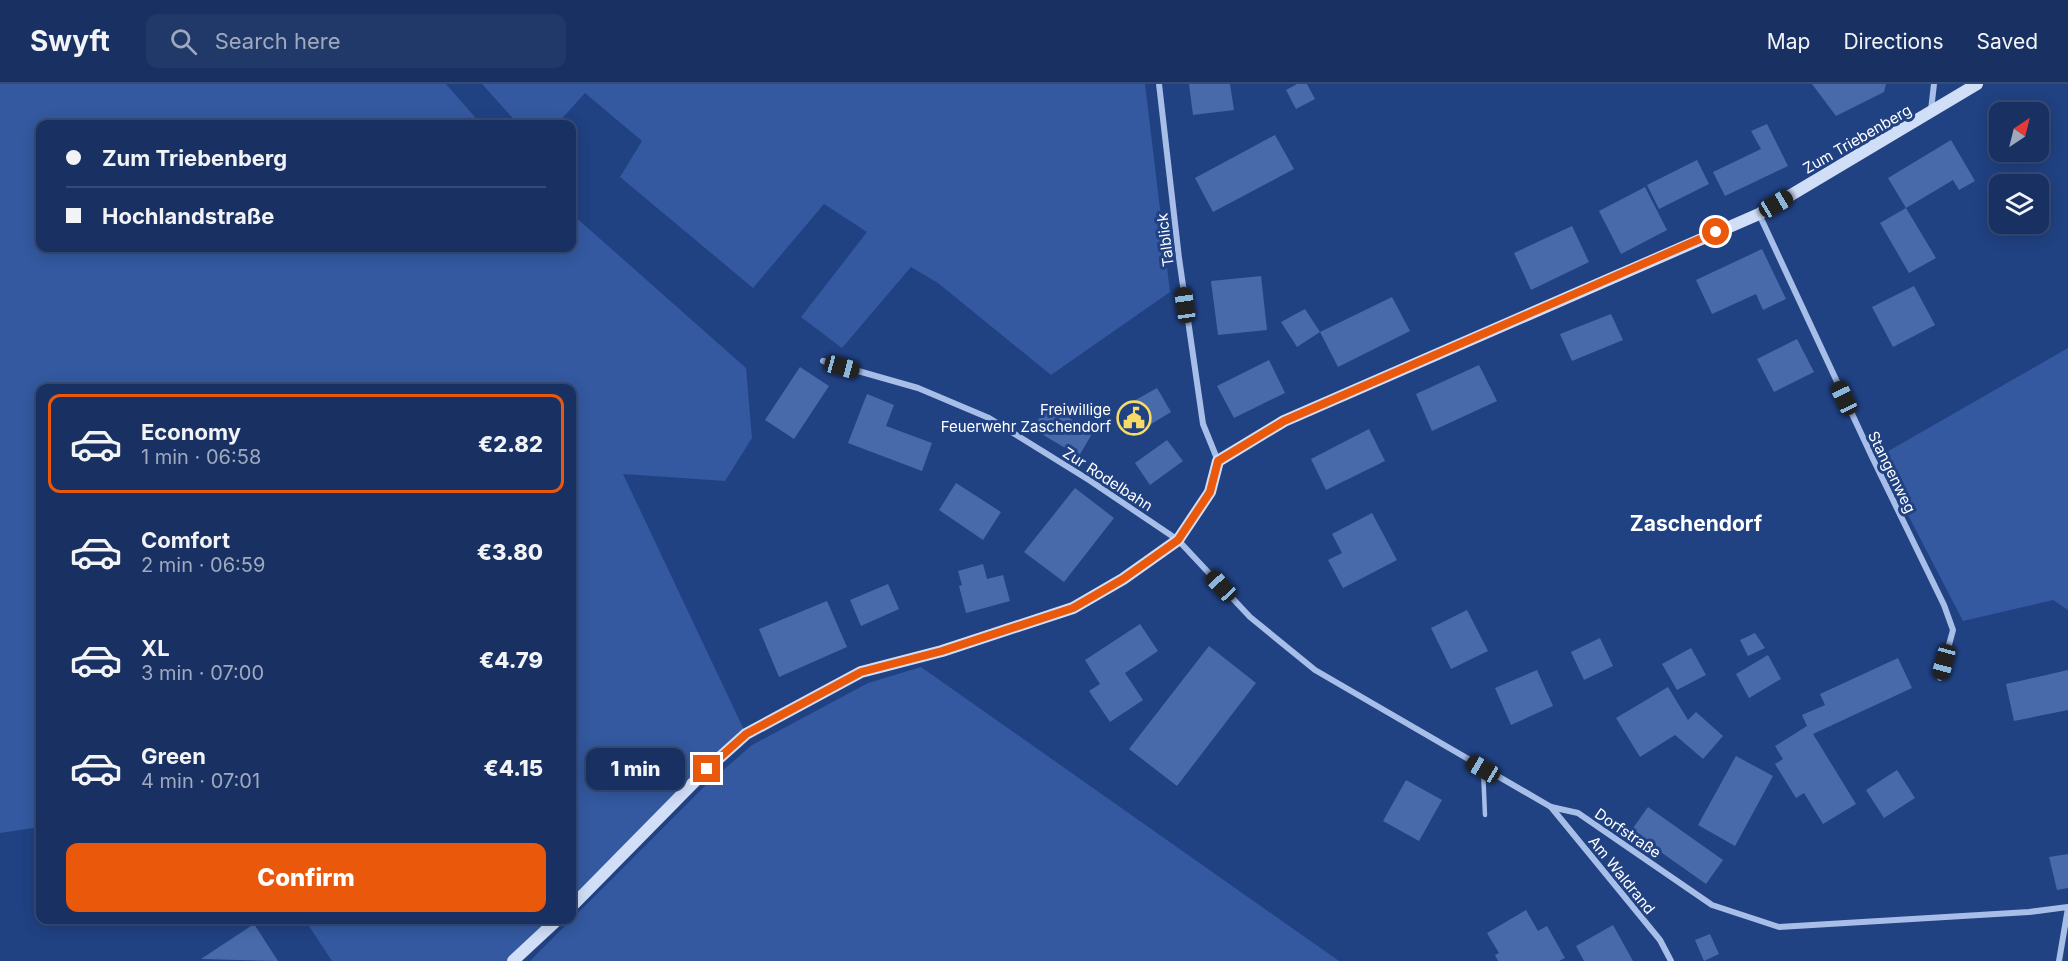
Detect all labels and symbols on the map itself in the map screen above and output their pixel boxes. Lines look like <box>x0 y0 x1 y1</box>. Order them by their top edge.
street label: Zum Triebenberg <box>1799 100 1915 178</box>
north arrow <box>1989 102 2049 162</box>
car <box>1756 187 1796 221</box>
street label: Talblick <box>1152 211 1178 268</box>
route start <box>1702 218 1729 245</box>
car <box>1174 286 1196 324</box>
car <box>822 354 862 380</box>
car <box>1828 378 1860 418</box>
place label: Freiwillige Feuerwehr Zaschendorf <box>941 400 1111 436</box>
public building icon: Freiwillige Feuerwehr Zaschendorf <box>1116 400 1152 436</box>
street label: Stangenweg <box>1864 428 1920 516</box>
street label: Zur Rodelbahn <box>1059 443 1157 515</box>
district label: Zaschendorf <box>1630 511 1763 536</box>
car <box>1202 567 1240 605</box>
car <box>1931 642 1957 682</box>
callout: 1 min <box>587 748 686 790</box>
car <box>1463 752 1503 786</box>
route end <box>693 755 720 782</box>
street label: Dorfstraße <box>1591 804 1665 862</box>
street label: Am Waldrand <box>1585 832 1659 918</box>

